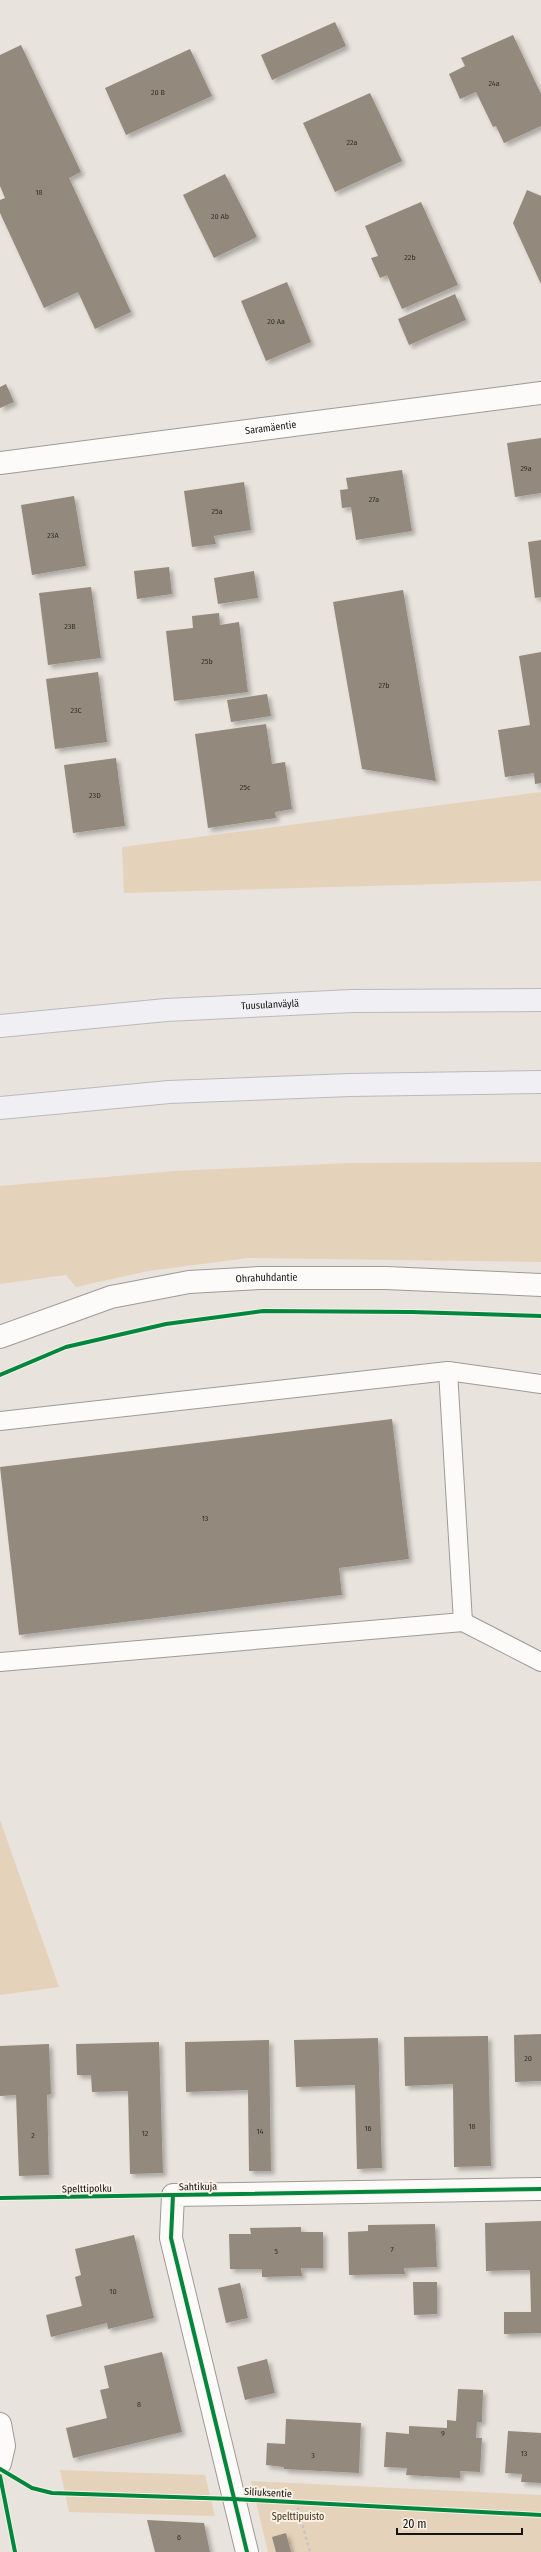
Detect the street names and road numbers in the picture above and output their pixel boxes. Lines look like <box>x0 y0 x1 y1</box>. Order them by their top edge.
street label: Saramäentie <box>244 419 297 437</box>
street label: Tuusulanväylä <box>241 998 299 1012</box>
street label: Ohrahuhdantie <box>235 1272 297 1285</box>
street label: Sahtikuja <box>179 2181 217 2193</box>
street label: Spelttipolku <box>62 2183 112 2195</box>
street label: Siliuksentie <box>244 2486 292 2500</box>

